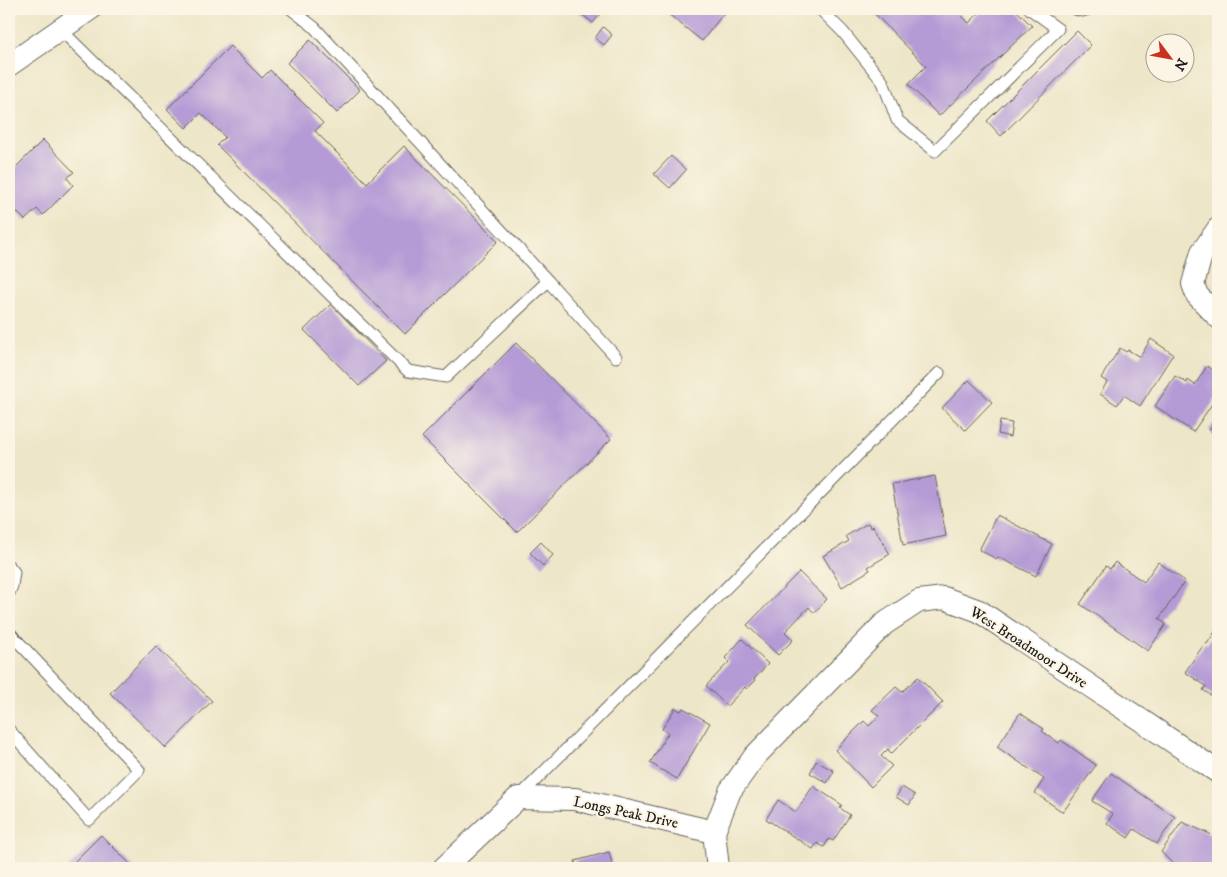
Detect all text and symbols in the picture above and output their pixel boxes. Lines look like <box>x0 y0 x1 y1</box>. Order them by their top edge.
north arrow <box>1144 32 1194 82</box>
text: N <box>1169 55 1191 74</box>
street label: West Broadmoor Drive <box>966 602 1091 693</box>
street label: Longs Peak Drive <box>572 792 680 833</box>

